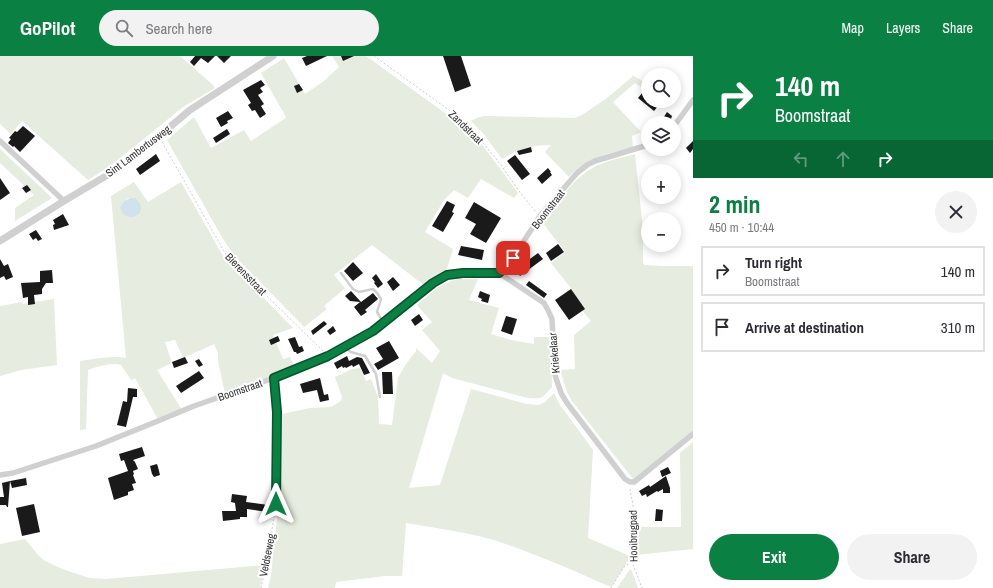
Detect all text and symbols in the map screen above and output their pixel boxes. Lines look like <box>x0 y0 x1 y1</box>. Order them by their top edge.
search box <box>99 10 379 46</box>
text: GoPilot <box>20 15 75 41</box>
icon: search <box>113 17 135 39</box>
text: Search here <box>145 18 212 39</box>
text: Map <box>842 19 864 37</box>
text: Layers <box>886 19 920 37</box>
text: Share <box>942 19 973 37</box>
text: 140 m <box>775 67 840 105</box>
map controls <box>641 68 681 252</box>
button: search <box>641 68 681 108</box>
icon: right <box>709 72 761 124</box>
text: Boomstraat <box>775 103 850 128</box>
street label: Zandstraat <box>446 107 487 147</box>
button: layers <box>641 116 681 156</box>
street label: Sint Lambertusweg <box>103 122 173 180</box>
icon: left <box>790 148 812 170</box>
icon: ahead <box>832 148 854 170</box>
icon: right <box>874 148 896 170</box>
button: + <box>641 164 681 204</box>
street label: Boomstraat <box>528 186 568 231</box>
text: 2 min <box>709 188 760 220</box>
button: close <box>935 191 977 233</box>
button: − <box>641 212 681 252</box>
text: 450 m · 10:44 <box>709 219 774 236</box>
pin <box>496 241 530 275</box>
icon: arrive <box>502 247 524 269</box>
street label: Bierensstraat <box>222 250 270 299</box>
text: Turn right <box>745 252 802 273</box>
icon: right <box>711 260 733 282</box>
text: 140 m <box>941 261 975 282</box>
text: Boomstraat <box>745 273 800 290</box>
icon: arrive <box>711 316 733 338</box>
text: Arrive at destination <box>745 317 864 338</box>
text: 310 m <box>941 317 975 338</box>
street label: Kriekelaar <box>545 332 563 374</box>
street label: Boomstraat <box>216 376 265 404</box>
position arrow <box>255 483 297 525</box>
street label: Hooibrugpad <box>626 510 640 562</box>
street label: Veldseweg <box>256 532 278 578</box>
button: Exit <box>709 534 839 580</box>
button: Share <box>847 534 977 580</box>

